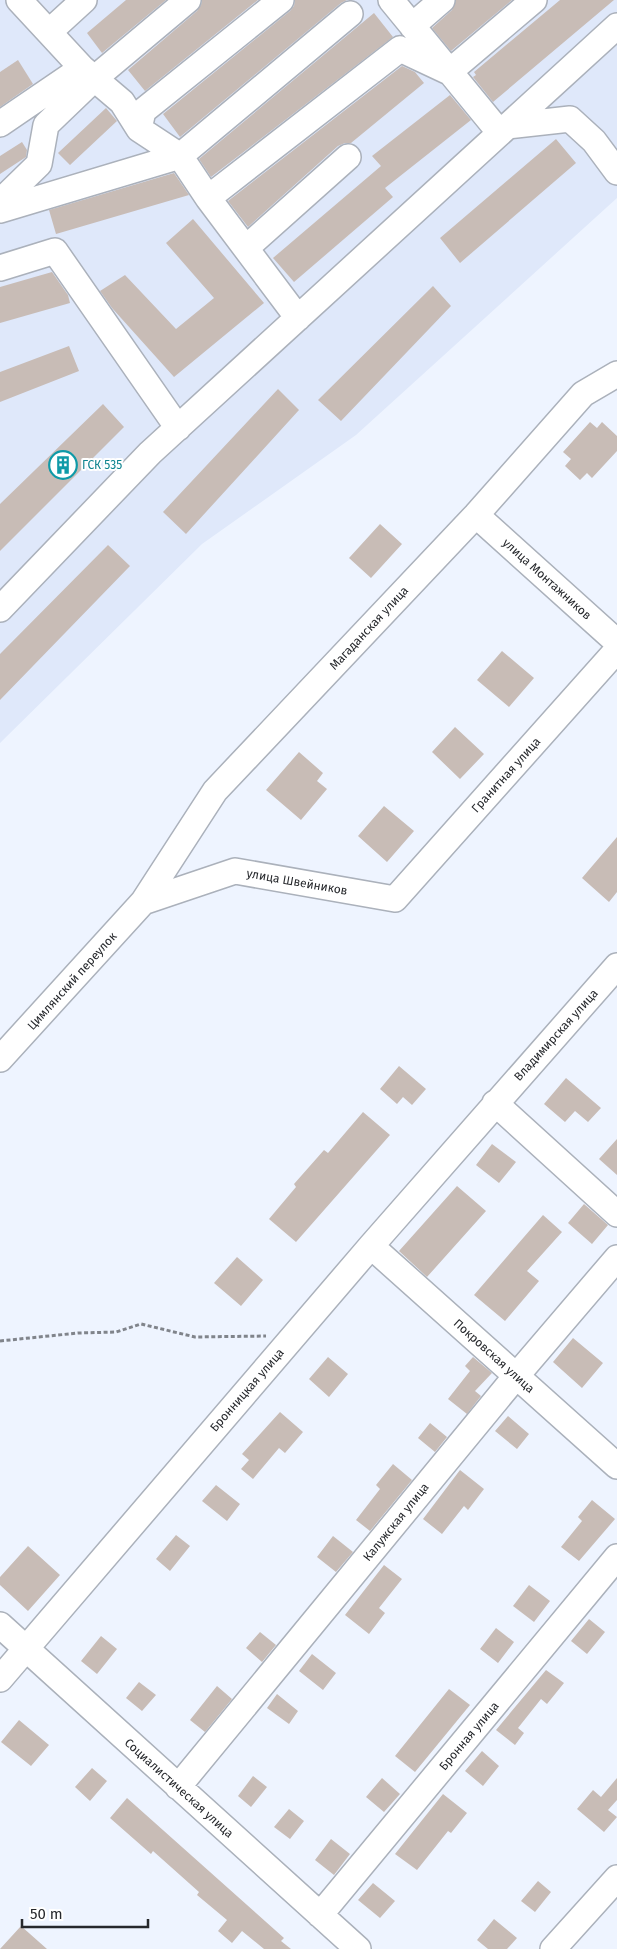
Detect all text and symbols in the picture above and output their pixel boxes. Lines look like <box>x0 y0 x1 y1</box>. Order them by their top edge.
building icon: ГСК 535 <box>48 450 78 480</box>
place label: ГСК 535 <box>82 458 122 472</box>
street label: улица Монтажников <box>500 536 594 623</box>
street label: Магаданская улица <box>327 583 411 673</box>
street label: Гранитная улица <box>469 735 543 815</box>
street label: улица Швейников <box>245 866 349 898</box>
street label: Цимлянский переулок <box>24 929 120 1033</box>
street label: Владимирская улица <box>511 986 601 1084</box>
street label: Покровская улица <box>451 1316 537 1396</box>
street label: Бронницкая улица <box>207 1346 287 1434</box>
street label: Калужская улица <box>360 1480 432 1564</box>
street label: Бронная улица <box>436 1699 502 1773</box>
street label: Социалистическая улица <box>122 1735 236 1841</box>
scale bar <box>22 1896 149 1928</box>
text: 50 m <box>30 1905 63 1923</box>

